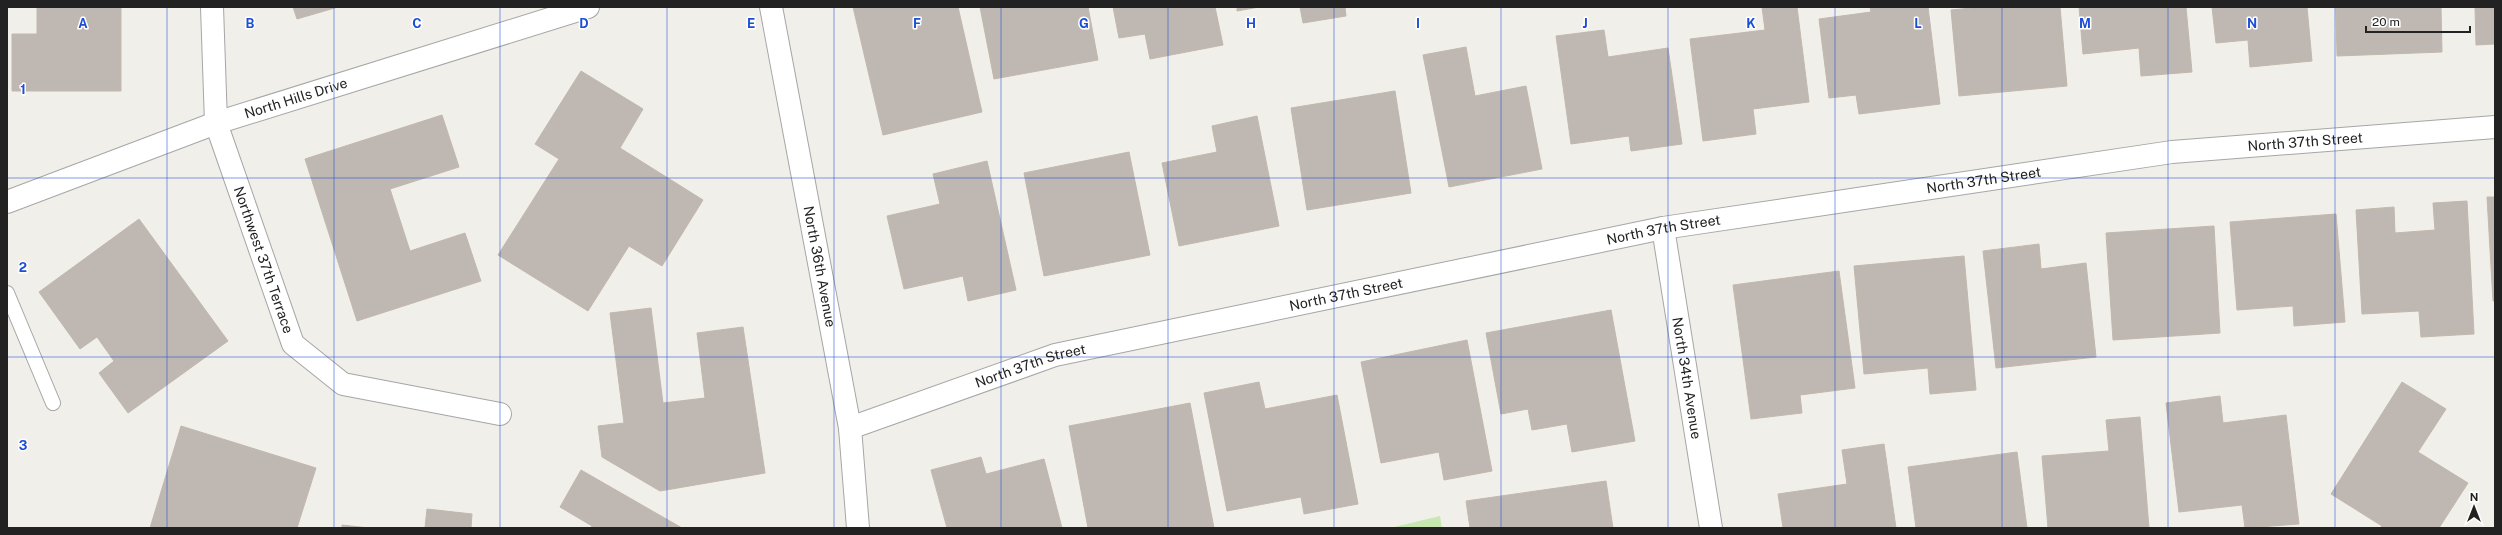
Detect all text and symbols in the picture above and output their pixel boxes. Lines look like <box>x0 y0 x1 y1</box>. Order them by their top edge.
scale bar <box>2366 8 2470 34</box>
text: 20 m <box>2372 15 2400 29</box>
text: A <box>78 16 88 31</box>
text: B <box>246 16 255 31</box>
text: C <box>412 16 422 31</box>
text: D <box>579 16 589 31</box>
text: E <box>747 16 755 31</box>
text: F <box>913 16 921 31</box>
text: G <box>1079 16 1089 31</box>
text: H <box>1246 16 1256 31</box>
text: I <box>1416 16 1420 31</box>
text: J <box>1582 16 1588 31</box>
text: K <box>1746 16 1756 31</box>
text: L <box>1914 16 1922 31</box>
text: M <box>2079 16 2091 31</box>
text: N <box>2247 16 2257 31</box>
street label: North Hills Drive <box>242 75 349 122</box>
text: 1 <box>20 82 26 97</box>
street label: North 37th Street <box>2247 129 2363 154</box>
street label: North 37th Street <box>1925 164 2042 197</box>
street label: Northwest 37th Terrace <box>231 184 297 336</box>
street label: North 36th Avenue <box>800 204 839 329</box>
street label: North 37th Street <box>1605 212 1722 248</box>
text: 2 <box>19 260 27 275</box>
street label: North 37th Street <box>1288 275 1404 314</box>
street label: North 34th Avenue <box>1669 316 1705 440</box>
street label: North 37th Street <box>973 341 1087 391</box>
text: 3 <box>19 438 28 453</box>
north arrow <box>2454 487 2494 527</box>
text: N <box>2470 491 2478 503</box>

